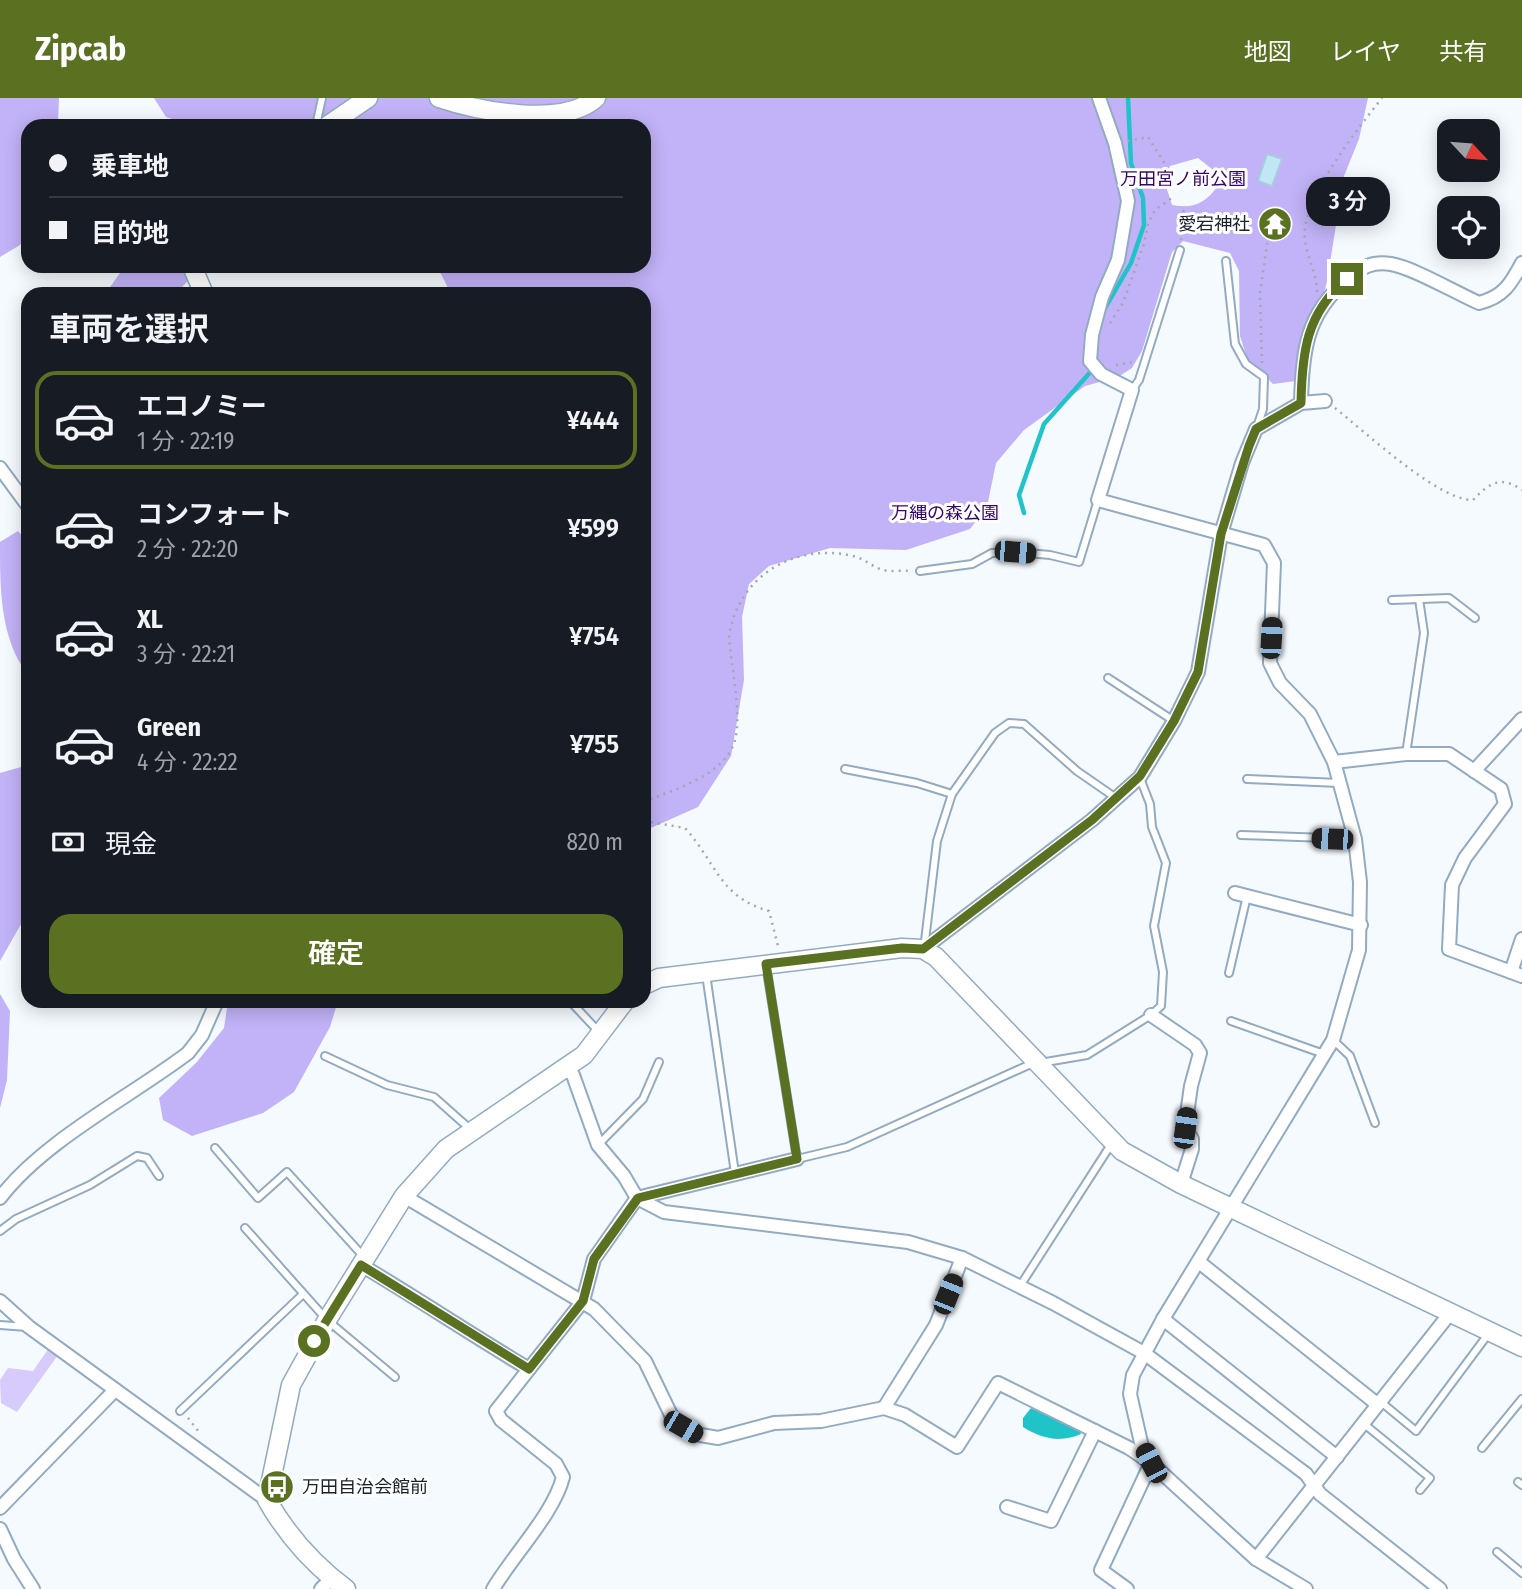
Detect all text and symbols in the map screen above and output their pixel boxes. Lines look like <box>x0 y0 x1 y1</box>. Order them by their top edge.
text: Zipcab <box>35 29 126 69</box>
text: 地図 <box>1244 38 1292 66</box>
text: レイヤ <box>1330 38 1401 66</box>
text: 共有 <box>1439 38 1487 66</box>
north arrow <box>1437 119 1500 182</box>
map controls <box>1437 119 1500 259</box>
text: 乗車地 <box>91 151 169 182</box>
park label: 万田宮ノ前公園 <box>1120 168 1246 190</box>
callout: 3 分 <box>1305 178 1389 226</box>
text: 3 分 <box>1329 187 1367 215</box>
button: locate <box>1437 196 1500 259</box>
temple icon: 愛宕神社 <box>1256 205 1294 243</box>
place label: 愛宕神社 <box>1178 213 1250 235</box>
text: 目的地 <box>91 218 169 249</box>
route end <box>1331 263 1363 295</box>
text: 車両を選択 <box>49 310 209 348</box>
icon: car <box>53 389 116 452</box>
text: エコノミー <box>137 391 267 422</box>
text: ¥444 <box>567 405 619 436</box>
text: 1 分 · 22:19 <box>137 427 234 455</box>
icon: car <box>53 497 116 560</box>
text: コンフォート <box>137 499 292 530</box>
park label: 万縄の森公園 <box>891 502 999 524</box>
text: ¥599 <box>567 513 619 544</box>
text: 2 分 · 22:20 <box>137 535 239 563</box>
car <box>994 540 1037 564</box>
text: XL <box>137 604 163 635</box>
icon: car <box>53 605 116 668</box>
car <box>1260 616 1283 660</box>
text: ¥754 <box>569 621 619 652</box>
text: 3 分 · 22:21 <box>137 640 235 668</box>
text: Green <box>137 712 201 743</box>
icon: car <box>53 713 116 776</box>
text: ¥755 <box>570 729 619 760</box>
text: 4 分 · 22:22 <box>137 748 238 776</box>
icon: cash <box>49 823 87 861</box>
text: 820 m <box>566 828 623 856</box>
car <box>1311 828 1354 850</box>
text: 現金 <box>105 829 157 860</box>
button: 確定 <box>49 914 623 994</box>
car <box>1172 1106 1199 1150</box>
car <box>931 1271 966 1317</box>
route start <box>298 1325 330 1357</box>
car <box>660 1407 707 1447</box>
car <box>1132 1440 1171 1486</box>
bus stop icon: 万田自治会館前 <box>258 1468 296 1506</box>
place label: 万田自治会館前 <box>302 1476 428 1498</box>

